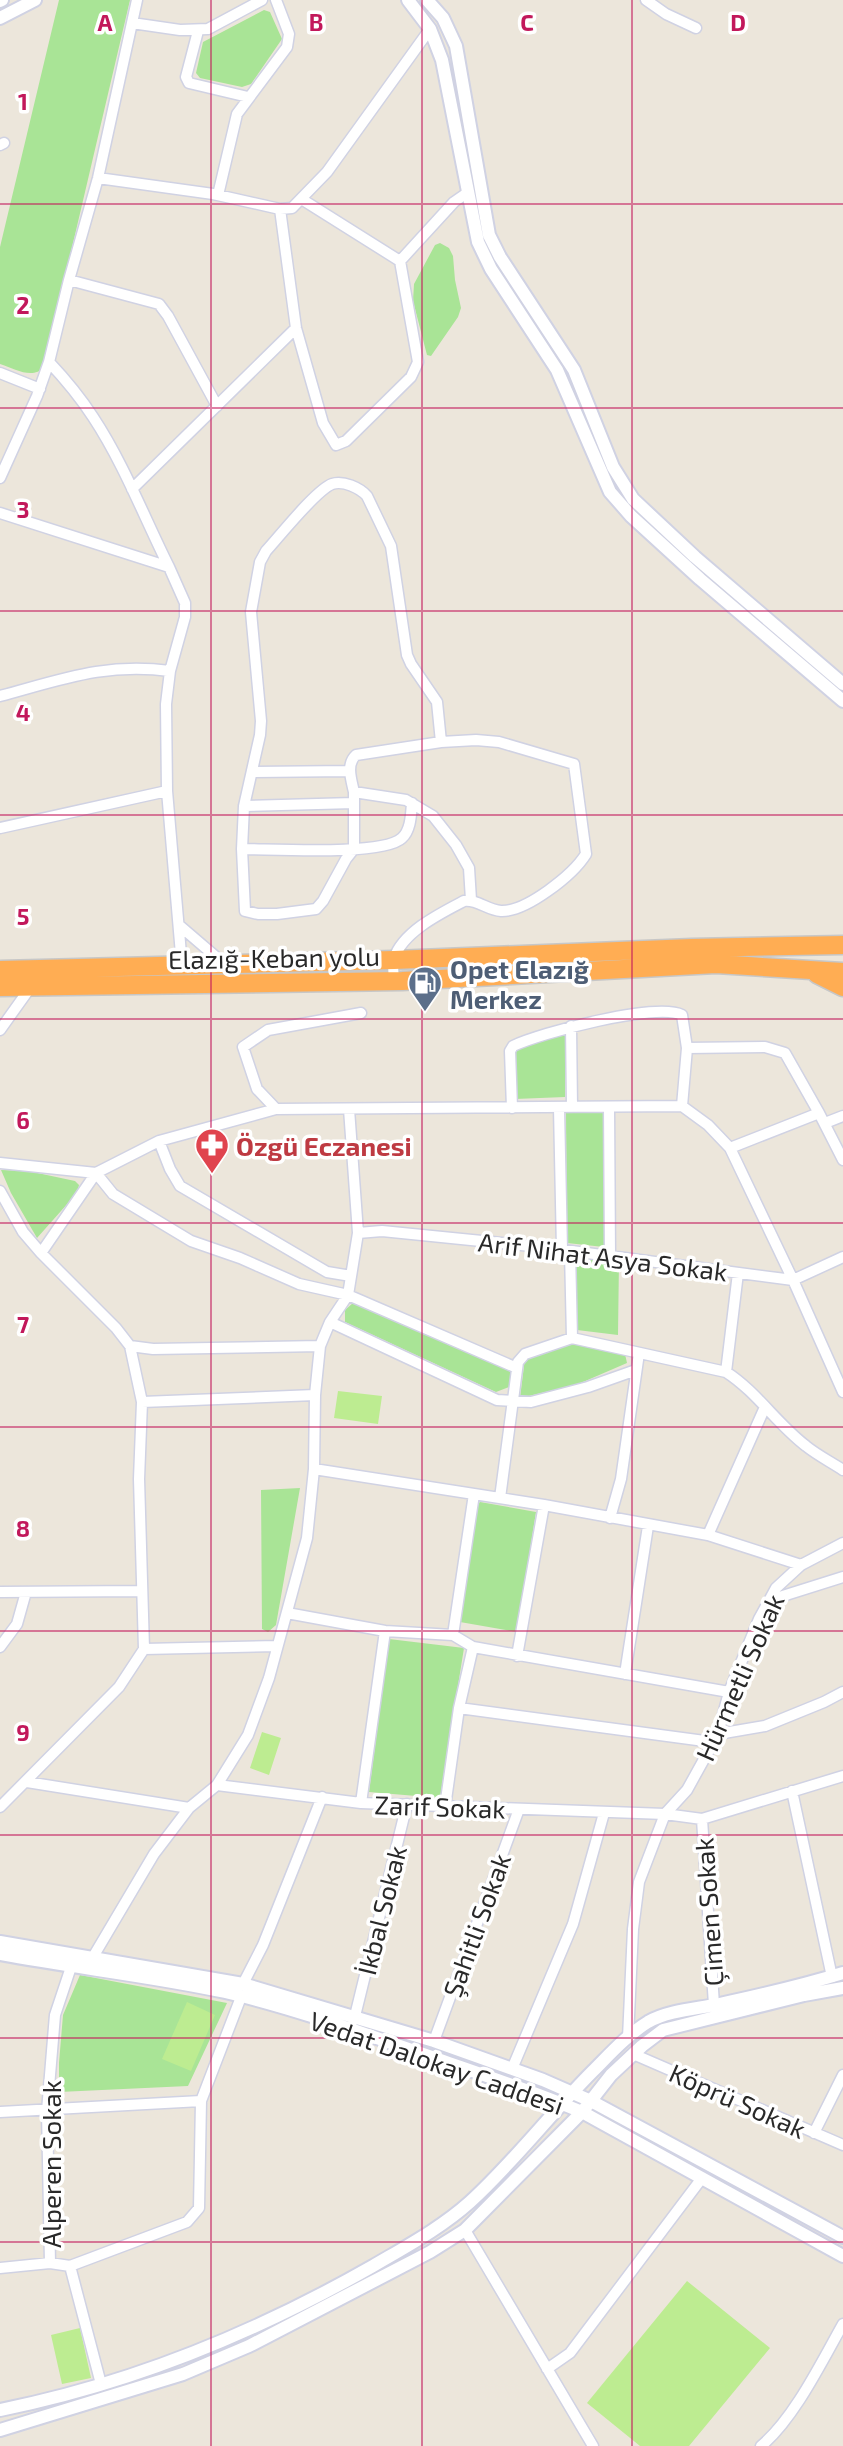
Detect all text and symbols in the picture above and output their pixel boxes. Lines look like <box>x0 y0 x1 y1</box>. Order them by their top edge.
text: A <box>97 8 113 36</box>
text: B <box>309 8 323 36</box>
text: C <box>520 8 534 36</box>
text: D <box>730 8 746 36</box>
text: 1 <box>18 87 28 115</box>
text: 2 <box>16 291 30 319</box>
text: 3 <box>16 495 30 523</box>
text: 4 <box>16 698 30 726</box>
text: 5 <box>17 902 29 930</box>
street label: Elazığ-Keban yolu <box>168 940 380 974</box>
place label: Opet Elazığ Merkez <box>450 953 589 1014</box>
fuel station icon: Opet Elazığ Merkez <box>406 964 444 1013</box>
text: 6 <box>16 1106 30 1134</box>
pharmacy icon: Özgü Eczanesi <box>193 1126 231 1175</box>
place label: Özgü Eczanesi <box>236 1130 412 1161</box>
street label: Arif Nihat Asya Sokak <box>477 1225 729 1287</box>
text: 7 <box>17 1310 29 1338</box>
text: 8 <box>16 1514 30 1542</box>
street label: Hürmetli Sokak <box>688 1589 790 1765</box>
text: 9 <box>16 1718 30 1746</box>
street label: Zarif Sokak <box>374 1788 506 1824</box>
street label: Çimen Sokak <box>687 1836 731 1987</box>
street label: İkbal Sokak <box>350 1842 412 1978</box>
street label: Şahitli Sokak <box>436 1849 518 2002</box>
street label: Vedat Dalokay Caddesi <box>306 2004 568 2120</box>
street label: Köprü Sokak <box>665 2056 811 2144</box>
street label: Alperen Sokak <box>35 2080 66 2248</box>

